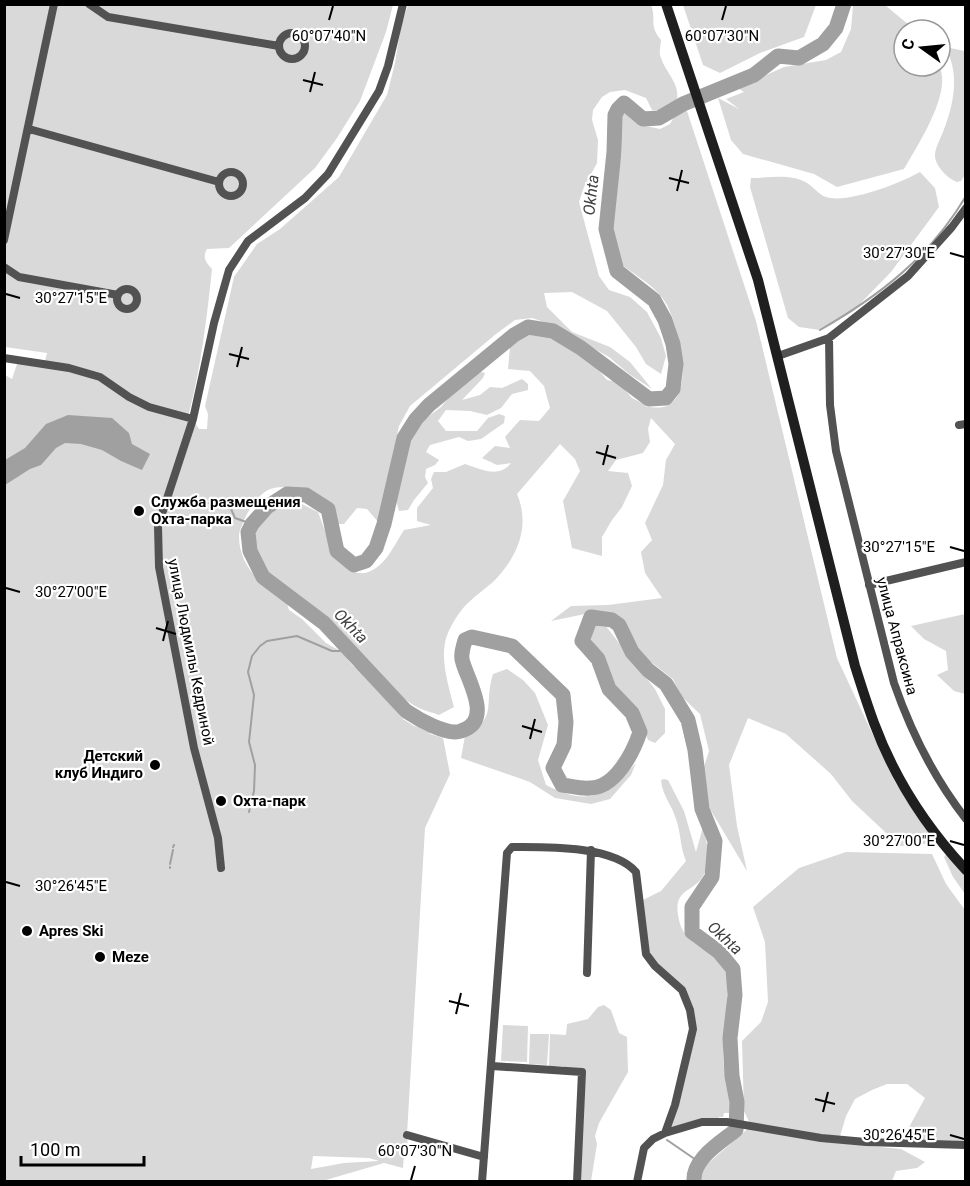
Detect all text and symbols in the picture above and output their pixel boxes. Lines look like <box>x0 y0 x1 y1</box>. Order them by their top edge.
north arrow <box>892 18 952 78</box>
text: 60°07'40"N <box>292 27 366 45</box>
text: 60°07'30"N <box>685 27 759 45</box>
text: С <box>897 37 919 52</box>
water label: Okhta <box>579 174 603 216</box>
text: 30°27'30"E <box>863 244 936 262</box>
text: 30°27'15"E <box>35 289 108 307</box>
place label: Служба размещения Охта-парка <box>151 493 301 528</box>
marker: Служба размещения Охта-парка <box>132 504 146 518</box>
text: 30°27'15"E <box>863 538 936 556</box>
street label: улица Людмилы Кедриной <box>164 557 218 747</box>
street label: улица Апраксина <box>873 575 921 697</box>
text: 30°27'00"E <box>35 583 108 601</box>
water label: Okhta <box>330 605 372 647</box>
place label: Детский клуб Индиго <box>55 747 143 782</box>
marker: Детский клуб Индиго <box>148 758 162 772</box>
place label: Охта-парк <box>233 792 306 810</box>
marker: Охта-парк <box>214 794 228 808</box>
text: 30°27'00"E <box>863 832 936 850</box>
text: 30°26'45"E <box>35 877 108 895</box>
water label: Okhta <box>704 917 746 959</box>
place label: Apres Ski <box>39 922 103 940</box>
marker: Apres Ski <box>20 924 34 938</box>
place label: Meze <box>112 948 149 966</box>
marker: Meze <box>93 950 107 964</box>
text: 30°26'45"E <box>863 1126 936 1144</box>
scale bar <box>21 1129 144 1167</box>
text: 100 m <box>30 1139 81 1160</box>
text: 60°07'30"N <box>378 1142 452 1160</box>

